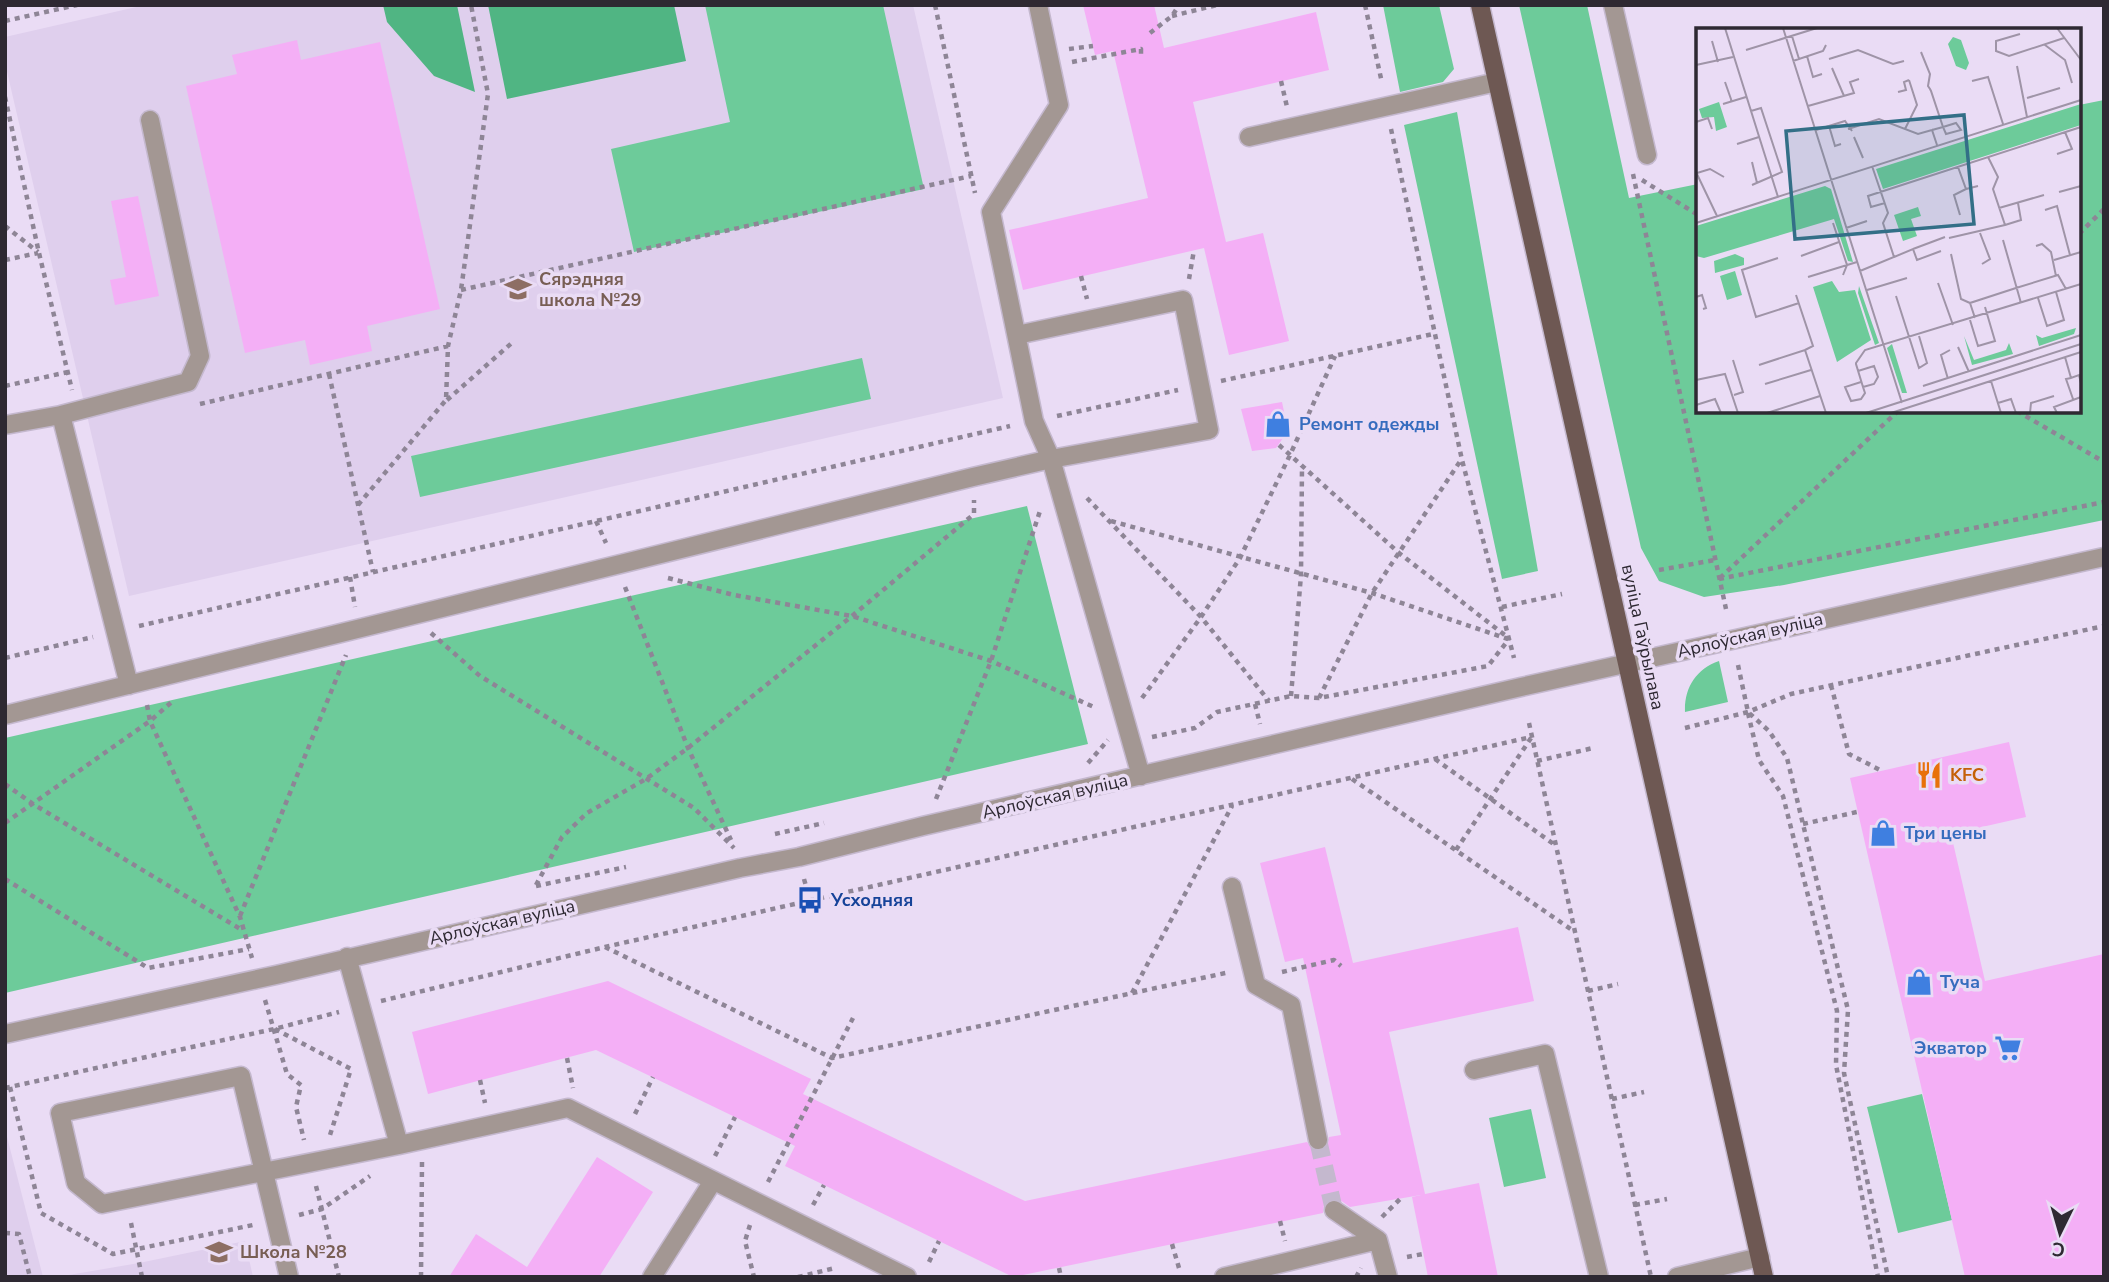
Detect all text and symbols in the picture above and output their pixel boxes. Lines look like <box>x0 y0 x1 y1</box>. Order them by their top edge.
inset map <box>1696 28 2081 413</box>
place label: Сярэдняя школа №29 <box>539 267 642 312</box>
school or university icon: Сярэдняя школа №29 <box>503 274 533 304</box>
shop icon: Ремонт одежды <box>1263 409 1293 439</box>
place label: Ремонт одежды <box>1299 412 1439 436</box>
street label: вуліца Гаўрылава <box>1616 562 1670 712</box>
street label: Арлоўская вуліца <box>1675 607 1825 663</box>
restaurant icon: KFC <box>1914 760 1944 790</box>
place label: KFC <box>1950 763 1984 787</box>
street label: Арлоўская вуліца <box>980 768 1130 824</box>
shop icon: Три цены <box>1868 818 1898 848</box>
place label: Три цены <box>1904 821 1987 845</box>
bus stop icon: Усходняя <box>795 885 825 915</box>
place label: Усходняя <box>830 888 913 912</box>
street label: Арлоўская вуліца <box>427 894 577 950</box>
shop icon: Туча <box>1904 967 1934 997</box>
place label: Туча <box>1940 970 1980 994</box>
supermarket icon: Экватор <box>1993 1033 2023 1063</box>
place label: Экватор <box>1914 1036 1987 1060</box>
north arrow <box>2025 1198 2095 1268</box>
text: С <box>2051 1235 2066 1262</box>
school or university icon: Школа №28 <box>204 1237 234 1267</box>
place label: Школа №28 <box>240 1240 347 1264</box>

